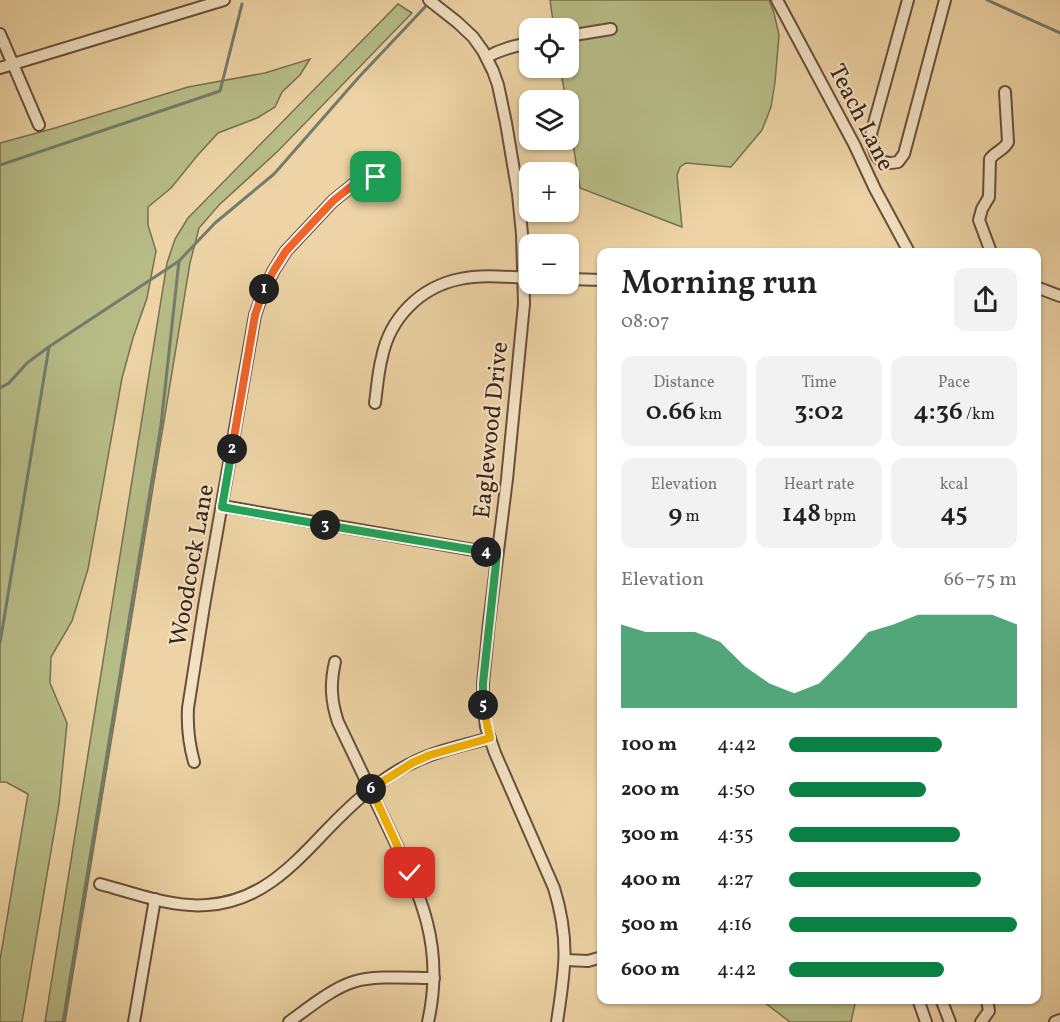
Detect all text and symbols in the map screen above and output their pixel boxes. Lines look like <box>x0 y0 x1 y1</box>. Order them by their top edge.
map controls <box>519 18 579 294</box>
button: locate <box>519 18 579 78</box>
street label: Teach Lane <box>819 58 902 177</box>
button: layers <box>519 90 579 150</box>
pin <box>350 151 401 202</box>
icon: arrive <box>359 160 392 193</box>
button: + <box>519 162 579 222</box>
button: − <box>519 234 579 294</box>
text: Morning run <box>621 262 818 308</box>
button: share <box>954 268 1017 331</box>
pin: 1 <box>249 274 279 304</box>
text: 1 <box>261 278 267 300</box>
text: 08:07 <box>621 308 670 336</box>
street label: Eaglewood Drive <box>466 340 518 520</box>
text: Distance <box>653 372 715 394</box>
text: Time <box>801 372 837 394</box>
text: Pace <box>938 372 970 394</box>
text: 0.66 <box>646 394 696 430</box>
text: 3:02 <box>794 394 844 430</box>
text: 4:36 <box>913 394 963 430</box>
text: km <box>696 404 722 426</box>
text: /km <box>963 404 995 426</box>
pin: 2 <box>217 434 247 464</box>
text: 2 <box>228 438 236 460</box>
text: Elevation <box>651 474 717 496</box>
text: Heart rate <box>784 474 854 496</box>
text: kcal <box>940 474 968 496</box>
street label: Woodcock Lane <box>162 482 224 649</box>
text: 9 <box>668 496 682 532</box>
text: 148 <box>782 496 821 532</box>
text: 45 <box>940 496 968 532</box>
text: m <box>682 506 700 528</box>
text: bpm <box>821 506 856 528</box>
pin: 3 <box>310 510 340 540</box>
text: 3 <box>321 514 329 536</box>
pin: 4 <box>471 537 501 567</box>
text: 4 <box>481 541 491 563</box>
text: Elevation <box>621 566 704 594</box>
text: 66–75 m <box>944 566 1017 594</box>
pin: 5 <box>468 690 498 720</box>
text: 5 <box>479 694 487 716</box>
text: 100 m <box>621 731 677 759</box>
text: 4:42 <box>717 731 756 759</box>
pin: 6 <box>356 774 386 804</box>
text: 200 m <box>621 776 679 804</box>
text: 4:50 <box>717 776 755 804</box>
text: 6 <box>367 778 375 800</box>
text: 300 m <box>621 821 679 849</box>
text: 4:35 <box>717 821 754 849</box>
pin <box>384 847 435 898</box>
icon: check <box>393 856 426 889</box>
text: 400 m <box>621 866 681 894</box>
text: 4:27 <box>717 866 754 894</box>
text: 500 m <box>621 911 679 939</box>
text: 4:16 <box>717 911 752 939</box>
text: 600 m <box>621 956 680 984</box>
text: 4:42 <box>717 956 756 984</box>

